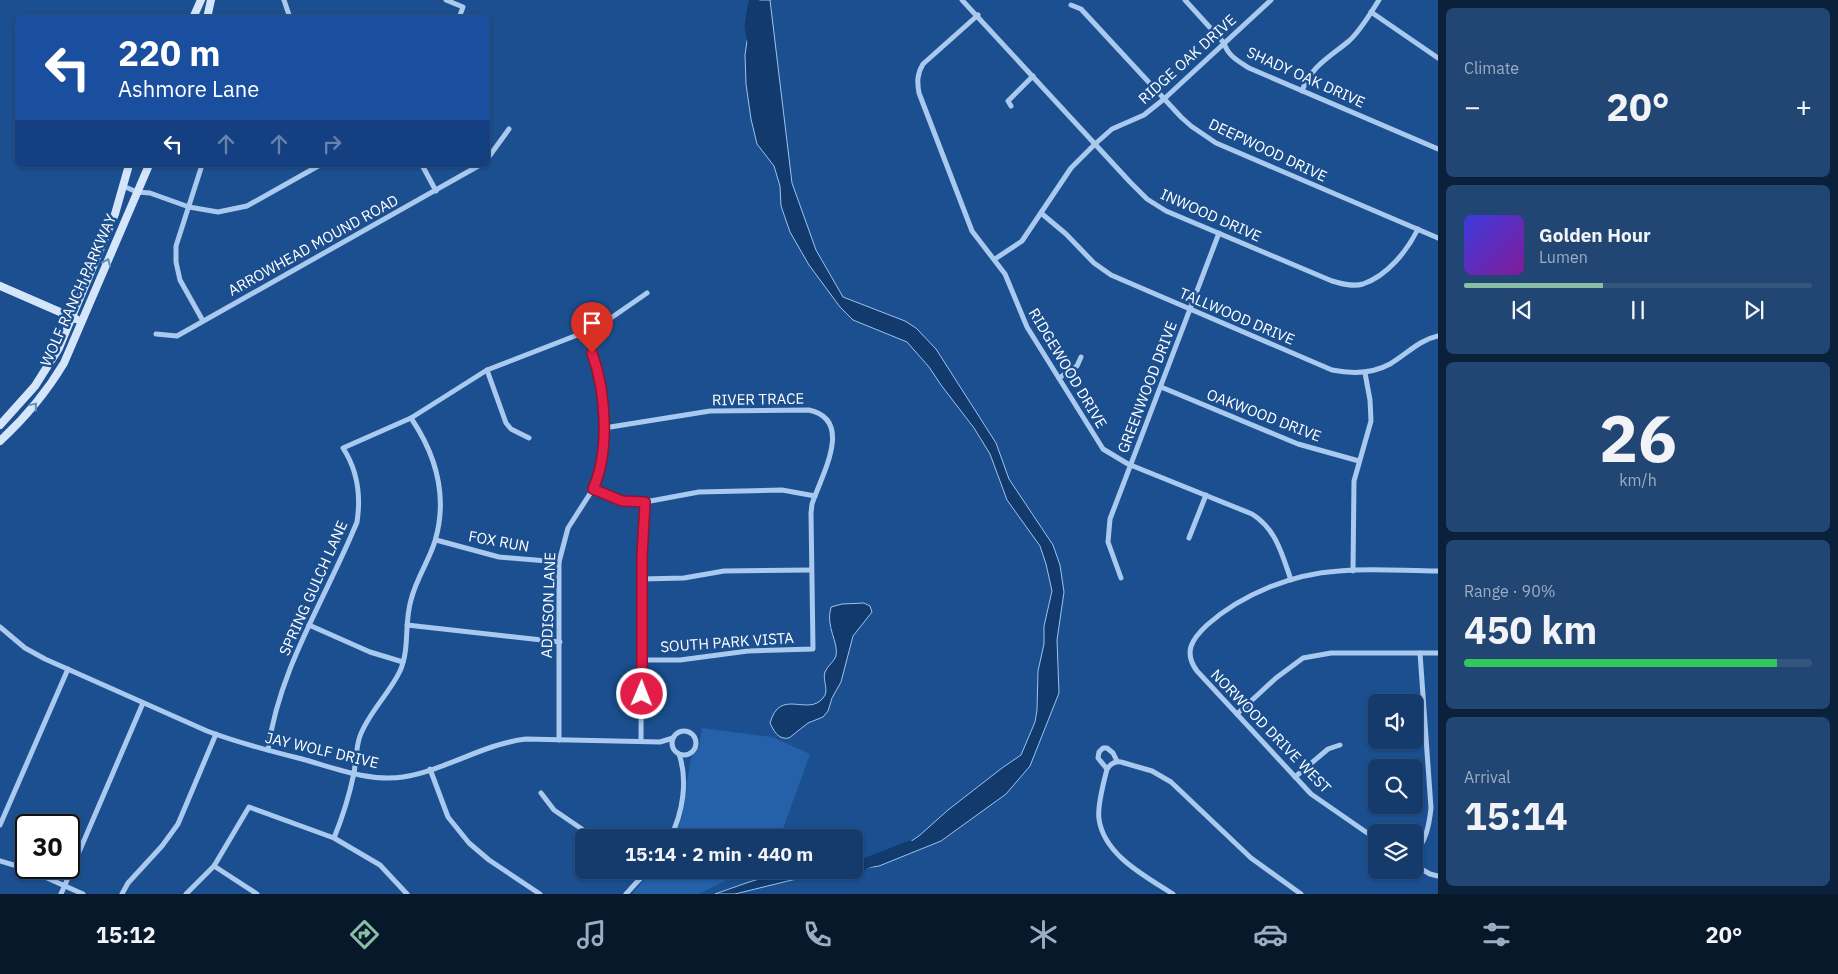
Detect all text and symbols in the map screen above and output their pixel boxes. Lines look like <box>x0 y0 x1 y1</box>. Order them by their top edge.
street label: RIDGE OAK DRIVE <box>1134 10 1240 108</box>
text: 220 m <box>118 30 221 76</box>
icon: left <box>35 35 100 100</box>
street label: SHADY OAK DRIVE <box>1244 42 1368 112</box>
text: Climate <box>1464 58 1519 78</box>
text: Ashmore Lane <box>118 74 259 103</box>
text: 20° <box>1606 82 1670 131</box>
text: − <box>1464 88 1481 125</box>
text: + <box>1795 88 1812 125</box>
street label: DEEPWOOD DRIVE <box>1206 114 1330 186</box>
icon: left <box>159 130 187 158</box>
icon: ahead <box>212 130 240 158</box>
icon: ahead <box>265 130 293 158</box>
icon: right <box>318 130 346 158</box>
street label: INWOOD DRIVE <box>1158 184 1264 246</box>
street label: ARROWHEAD MOUND ROAD <box>224 190 402 300</box>
street label: WOLF RANCH PARKWAY <box>36 211 120 369</box>
text: Golden Hour <box>1539 223 1651 247</box>
text: Lumen <box>1539 247 1588 267</box>
one-way arrow <box>101 258 111 267</box>
street label: TALLWOOD DRIVE <box>1176 283 1298 349</box>
icon: previous <box>1508 296 1536 324</box>
icon: pause <box>1624 296 1652 324</box>
icon: next <box>1740 296 1768 324</box>
pin <box>571 302 613 353</box>
street label: RIDGEWOOD DRIVE <box>1025 305 1111 431</box>
icon: arrive <box>578 309 606 337</box>
street label: GREENWOOD DRIVE <box>1113 318 1181 456</box>
street label: OAKWOOD DRIVE <box>1204 384 1324 446</box>
street label: RIVER TRACE <box>712 389 804 409</box>
text: 26 <box>1599 395 1677 480</box>
one-way arrow <box>28 402 37 411</box>
text: km/h <box>1619 470 1657 490</box>
street label: SPRING GULCH LANE <box>275 518 351 658</box>
street label: FOX RUN <box>467 526 531 556</box>
street label: ADDISON LANE <box>537 552 559 658</box>
text: Range · 90% <box>1464 581 1556 601</box>
text: 450 km <box>1464 605 1597 654</box>
street label: SOUTH PARK VISTA <box>660 628 795 656</box>
street label: NORWOOD DRIVE WEST <box>1207 665 1336 797</box>
position arrow <box>615 667 667 719</box>
map controls <box>1368 694 1423 879</box>
button: sound <box>1368 694 1423 749</box>
street label: JAY WOLF DRIVE <box>263 728 381 772</box>
button: search <box>1368 759 1423 814</box>
text: Arrival <box>1464 767 1511 787</box>
text: 15:14 <box>1464 791 1568 840</box>
speed limit sign: 30 <box>15 814 80 879</box>
button: layers <box>1368 824 1423 879</box>
text: 15:14 · 2 min · 440 m <box>625 842 813 866</box>
icon: directions <box>347 917 382 952</box>
icon: music <box>574 917 609 952</box>
icon: phone <box>800 917 835 952</box>
icon: climate <box>1026 917 1061 952</box>
icon: car <box>1253 917 1288 952</box>
icon: filters <box>1479 917 1514 952</box>
text: 15:12 <box>96 920 156 949</box>
text: 20° <box>1705 920 1742 949</box>

